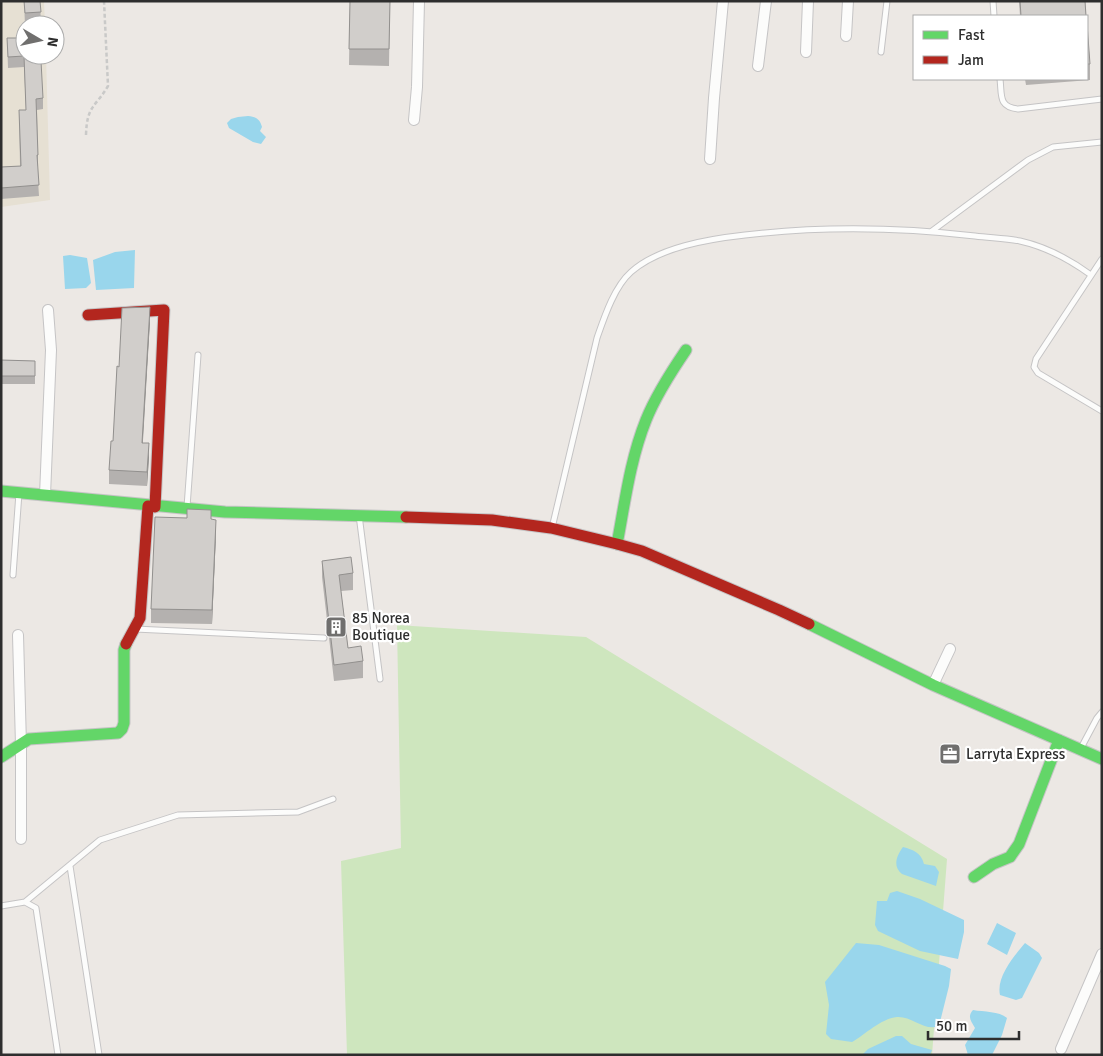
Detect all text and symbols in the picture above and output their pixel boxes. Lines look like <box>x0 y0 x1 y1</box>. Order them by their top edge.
north arrow <box>15 15 65 65</box>
legend <box>913 15 1088 80</box>
text: Fast <box>958 26 985 44</box>
text: N <box>43 36 62 48</box>
text: Jam <box>958 51 984 69</box>
place label: 85 Norea Boutique <box>352 609 410 644</box>
building icon: 85 Norea Boutique <box>324 615 348 639</box>
office icon: Larryta Express <box>938 742 962 766</box>
place label: Larryta Express <box>966 745 1066 763</box>
scale bar <box>928 1008 1019 1040</box>
text: 50 m <box>936 1017 967 1035</box>

